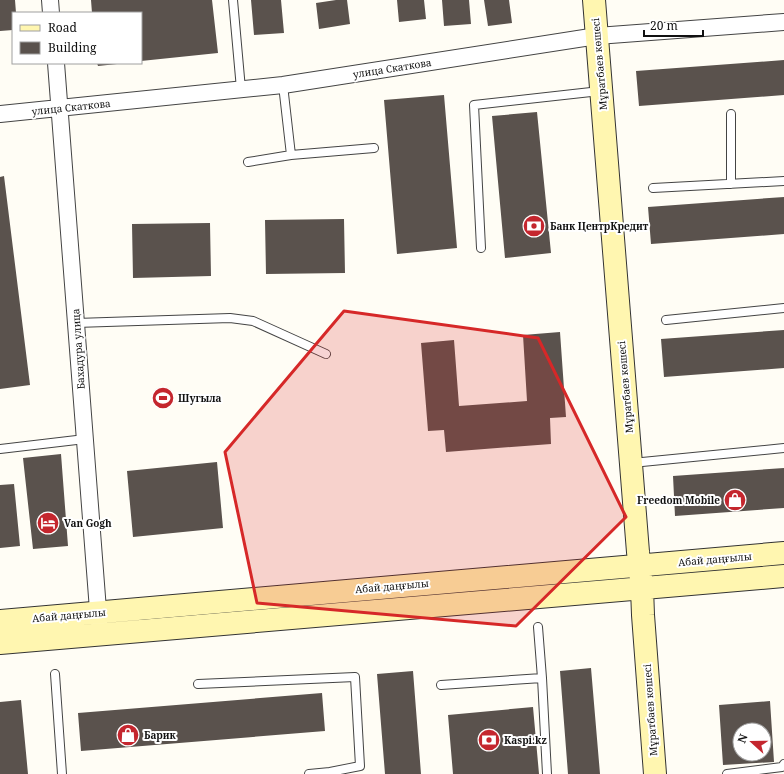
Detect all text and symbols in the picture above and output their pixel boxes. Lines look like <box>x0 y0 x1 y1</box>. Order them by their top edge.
legend <box>12 12 142 64</box>
scale bar <box>644 12 703 38</box>
street label: Мұратбаев көшесі <box>588 17 610 111</box>
text: 20 m <box>650 17 678 34</box>
text: Road <box>48 19 78 36</box>
text: Building <box>48 39 97 56</box>
street label: улица Скаткова <box>352 55 433 81</box>
street label: улица Скаткова <box>31 96 112 118</box>
bank icon: Банк ЦентрКредит <box>521 213 547 239</box>
place label: Банк ЦентрКредит <box>550 219 649 233</box>
street label: Бахадура улица <box>68 308 88 390</box>
street label: Мұратбаев көшесі <box>614 340 636 434</box>
sports icon: Шугыла <box>150 385 176 411</box>
place label: Шугыла <box>178 391 221 405</box>
shop icon: Freedom Mobile <box>722 487 748 513</box>
place label: Freedom Mobile <box>637 493 720 507</box>
hotel icon: Van Gogh <box>35 510 61 536</box>
place label: Van Gogh <box>64 516 112 530</box>
street label: Абай даңғылы <box>678 549 752 569</box>
street label: Абай даңғылы <box>355 576 429 596</box>
street label: Абай даңғылы <box>32 605 106 625</box>
street label: Мұратбаев көшесі <box>640 663 660 757</box>
shop icon: Барик <box>115 722 141 748</box>
north arrow <box>732 722 772 762</box>
bank icon: Kaspi.kz <box>476 727 502 753</box>
place label: Барик <box>144 728 177 742</box>
text: N <box>734 731 751 745</box>
place label: Kaspi.kz <box>504 733 547 747</box>

